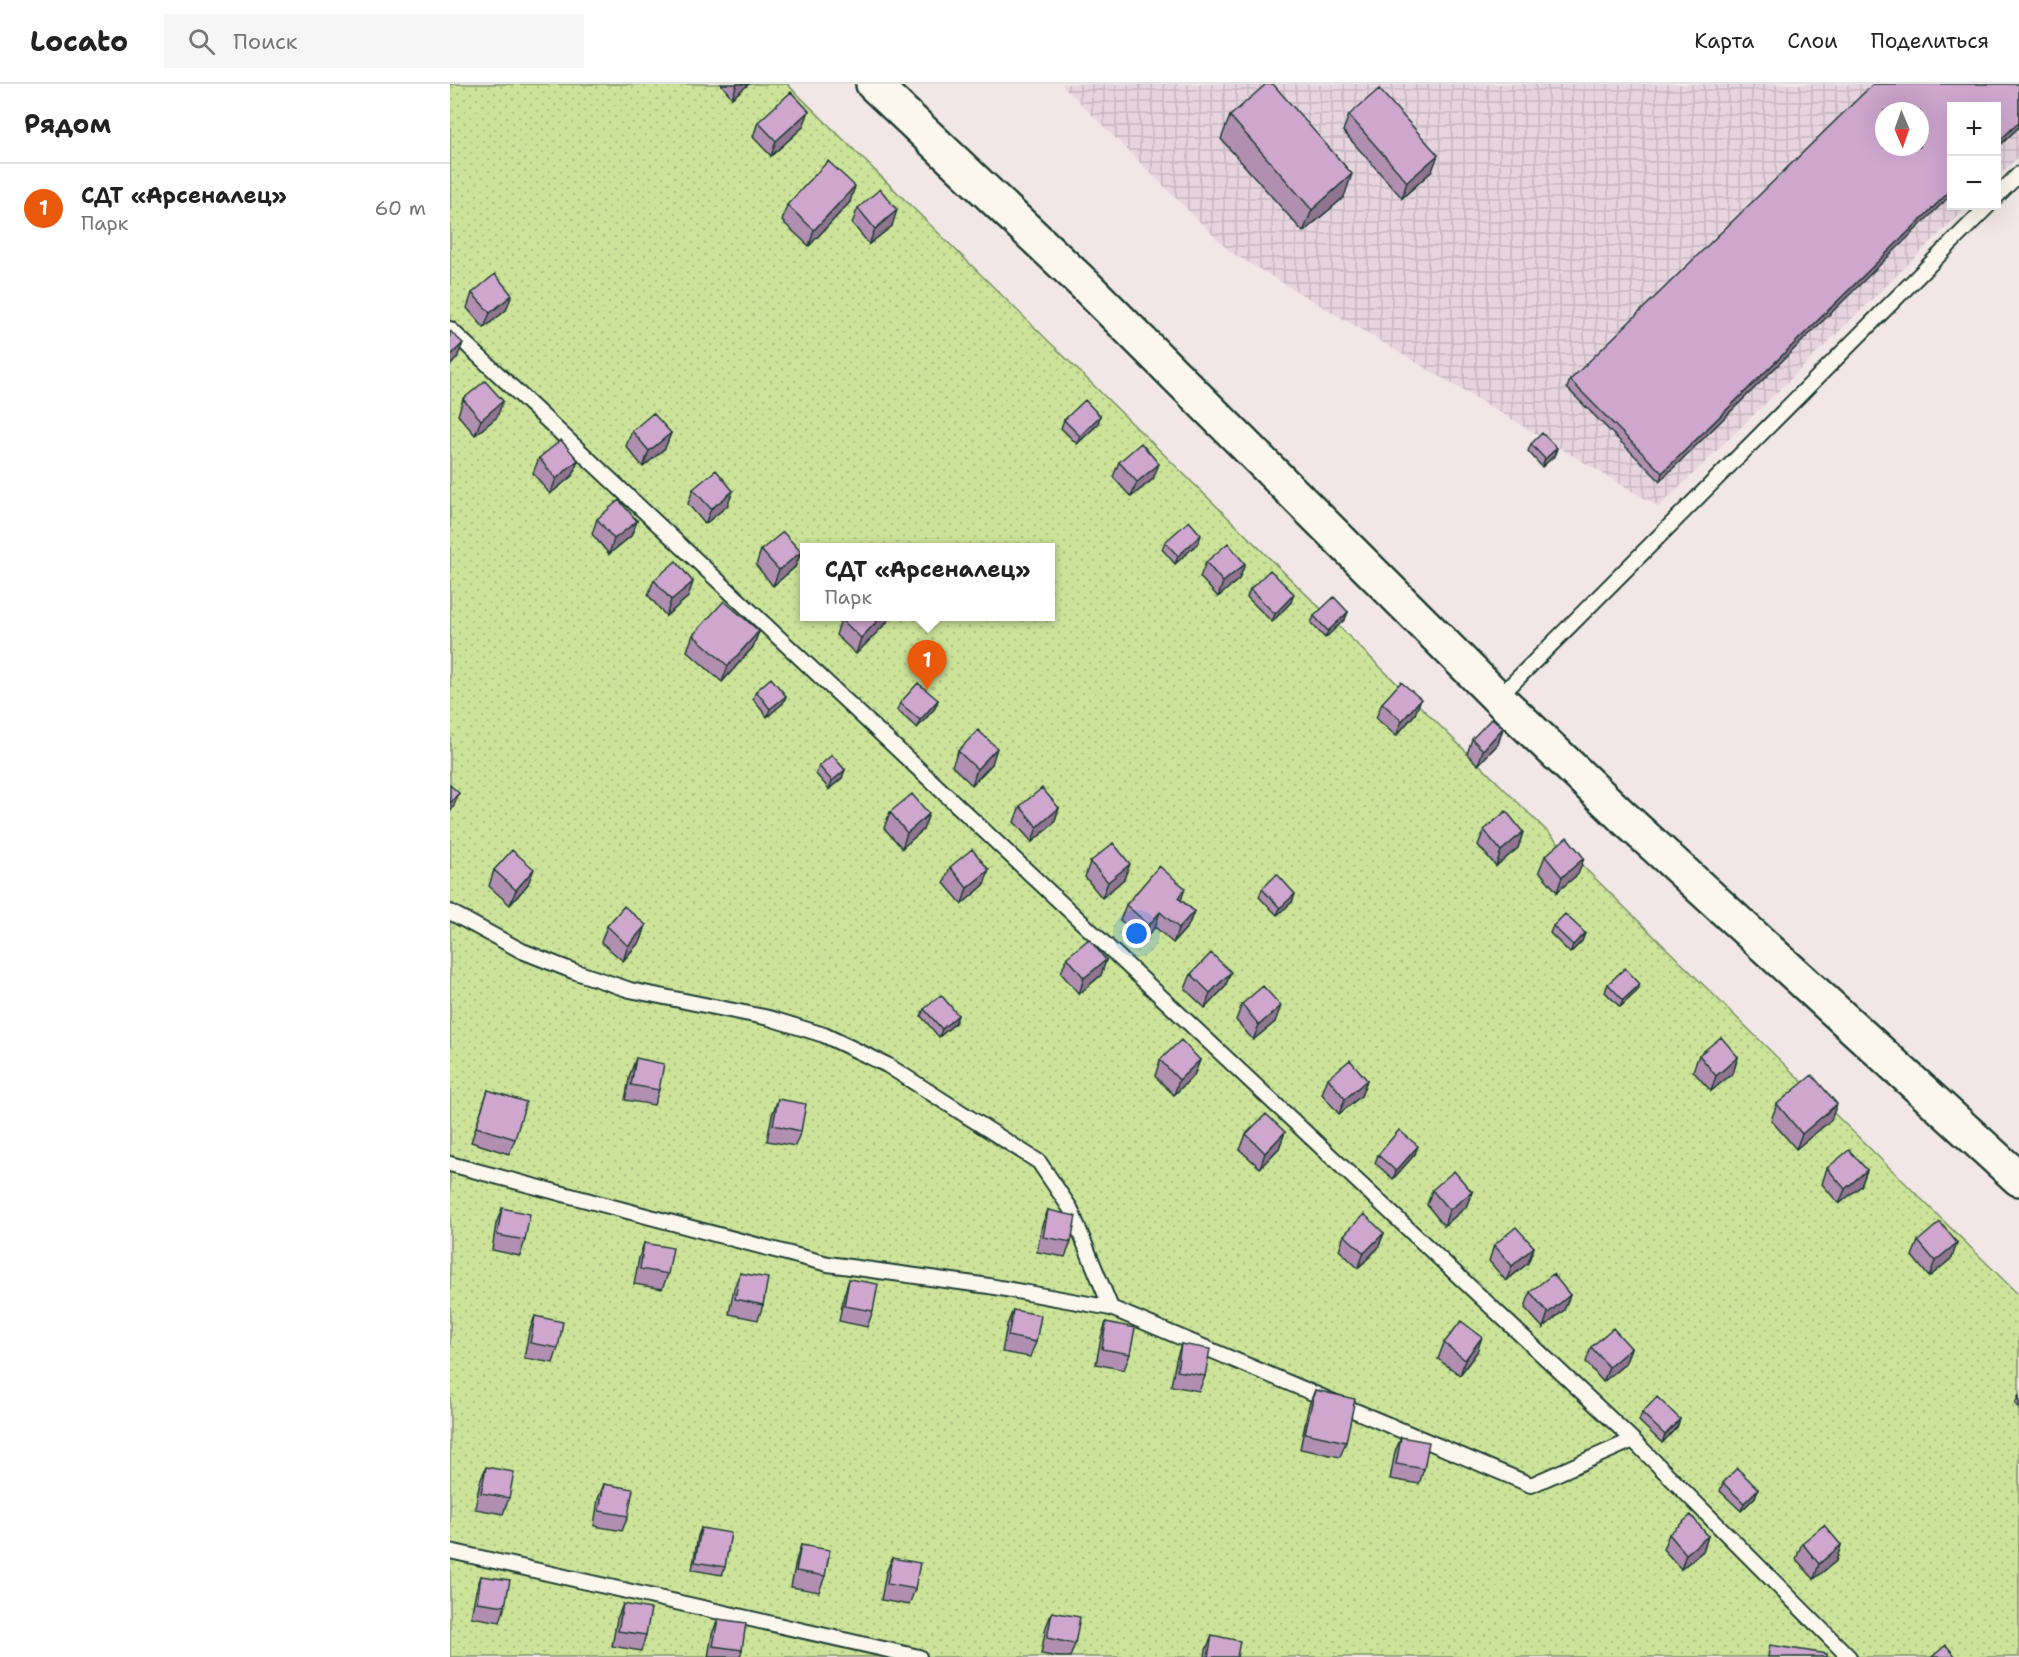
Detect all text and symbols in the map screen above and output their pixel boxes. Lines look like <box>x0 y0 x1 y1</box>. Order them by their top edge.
search box <box>164 14 584 68</box>
text: Locato <box>30 22 128 60</box>
icon: search <box>185 25 218 58</box>
text: Поиск <box>233 27 297 56</box>
text: Карта <box>1694 27 1754 55</box>
text: Слои <box>1787 27 1838 55</box>
text: Поделиться <box>1871 27 1989 55</box>
north arrow <box>1875 102 1929 156</box>
map controls <box>1947 102 2001 210</box>
button: + <box>1947 102 2001 156</box>
text: Рядом <box>24 106 111 141</box>
button: − <box>1947 156 2001 210</box>
text: СДТ «Арсеналец» <box>81 181 287 210</box>
text: 1 <box>39 195 48 221</box>
text: 60 m <box>374 195 426 221</box>
text: Парк <box>81 210 128 236</box>
popup <box>800 543 1055 621</box>
text: СДТ «Арсеналец» <box>825 555 1030 584</box>
text: Парк <box>825 584 872 610</box>
pin: 1 <box>908 640 946 690</box>
your location <box>1122 919 1151 948</box>

